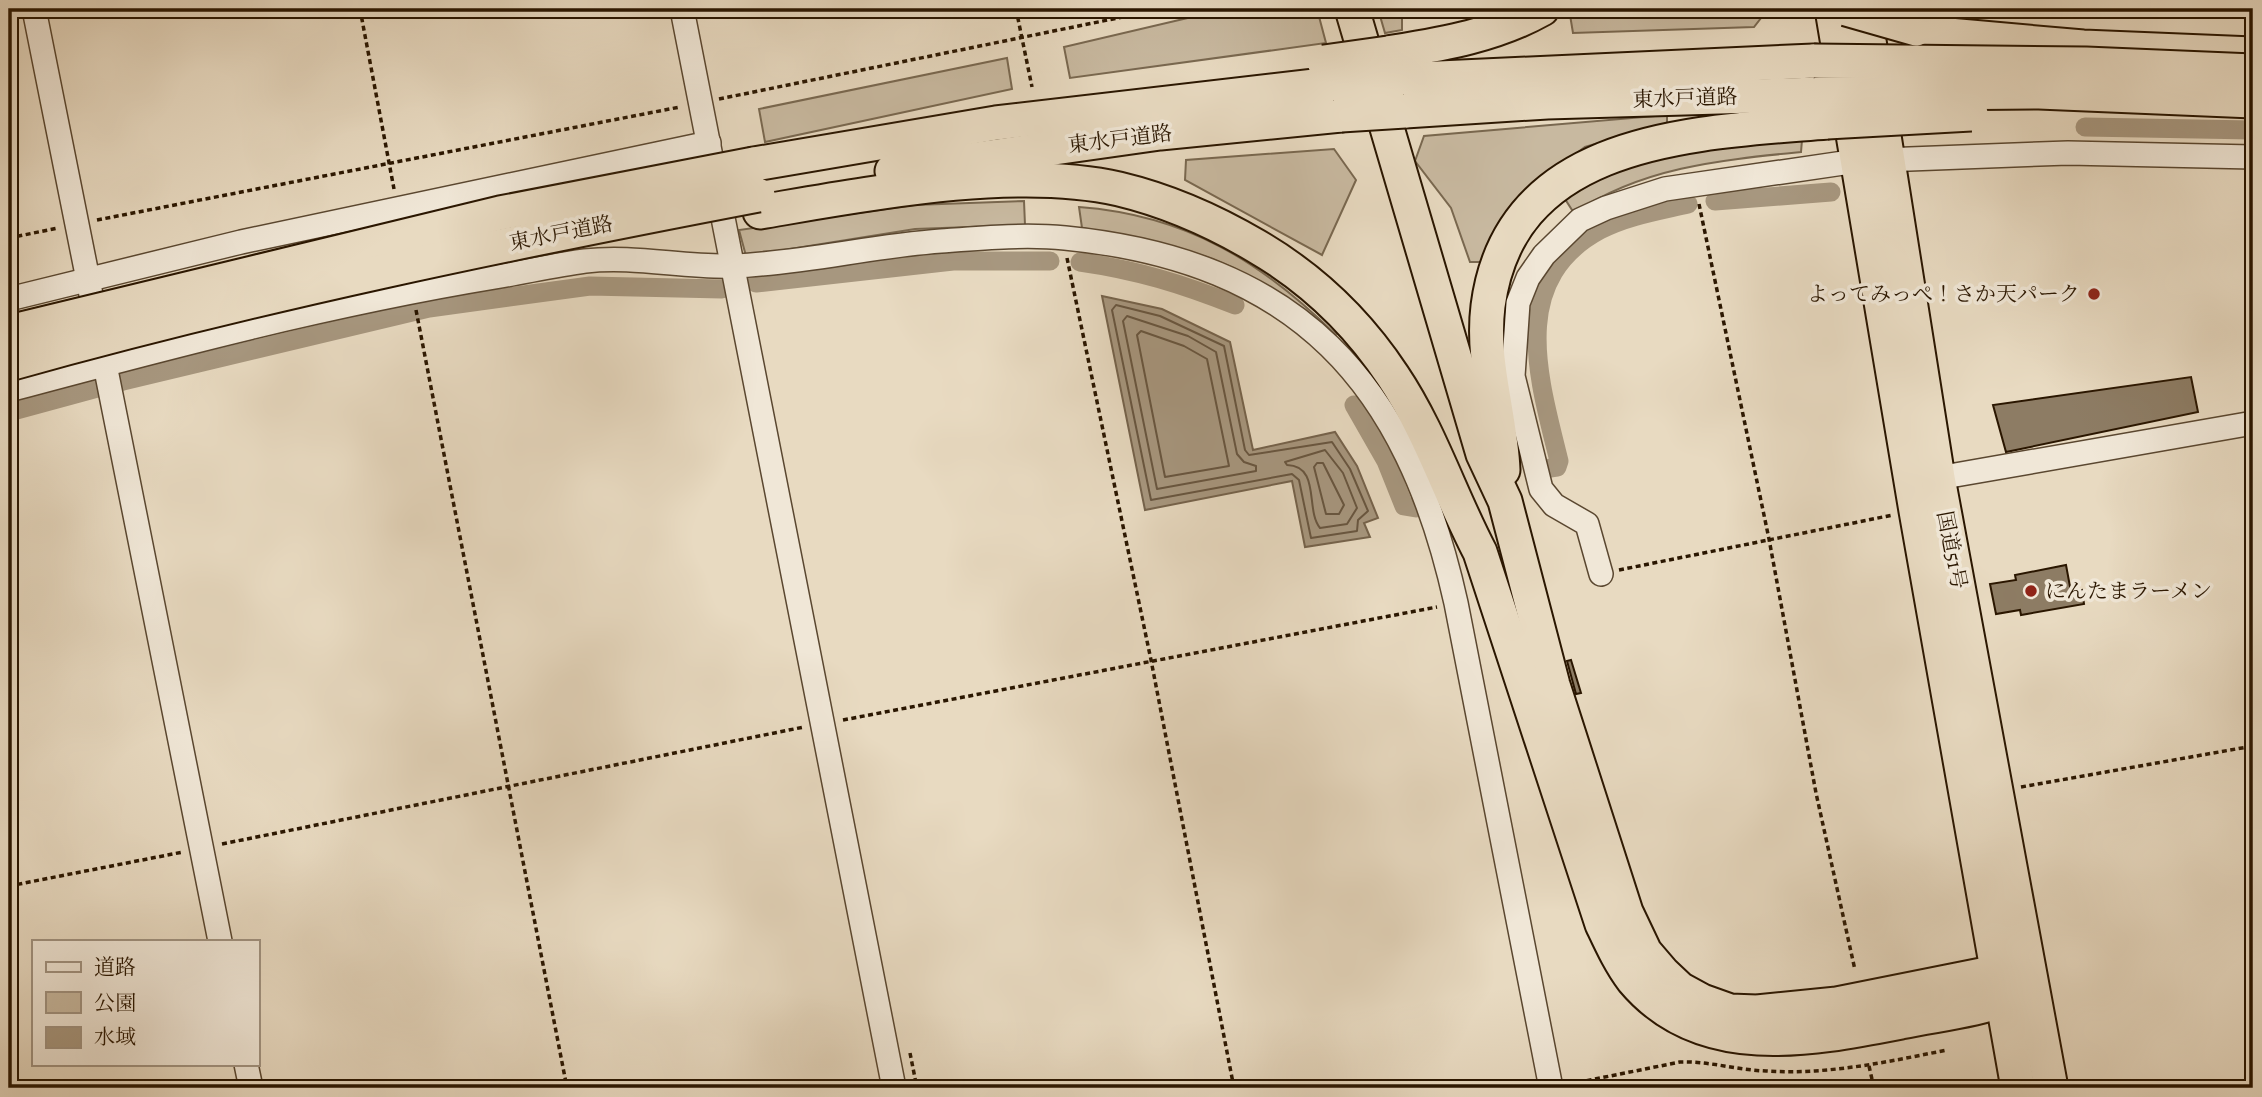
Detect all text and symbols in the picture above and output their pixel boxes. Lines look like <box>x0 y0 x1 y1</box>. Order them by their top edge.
street label: 東水戸道路 <box>1632 82 1738 114</box>
street label: 東水戸道路 <box>1066 119 1174 159</box>
street label: 東水戸道路 <box>507 209 615 257</box>
place label: よってみっぺ！さか天パーク <box>1807 280 2080 308</box>
marker: よってみっぺ！さか天パーク <box>2086 286 2102 302</box>
street label: 国道51号 <box>1931 508 1973 592</box>
place label: にんたまラーメン <box>2045 577 2212 605</box>
marker: にんたまラーメン <box>2023 583 2039 599</box>
legend <box>32 940 259 1066</box>
text: 道路 <box>94 953 136 981</box>
text: 公園 <box>94 989 136 1017</box>
text: 水域 <box>94 1023 136 1051</box>

